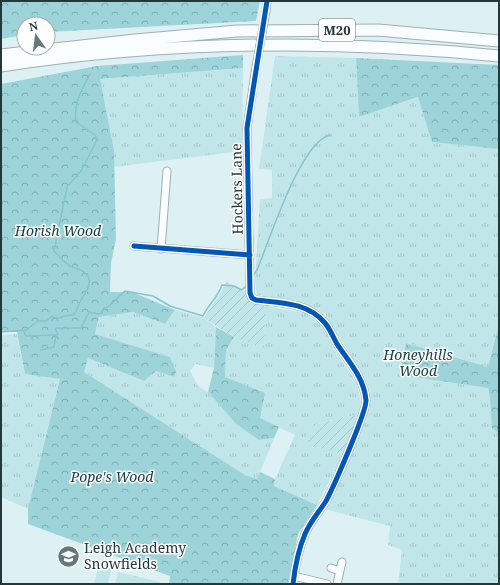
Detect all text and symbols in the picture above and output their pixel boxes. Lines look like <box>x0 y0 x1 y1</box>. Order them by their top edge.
north arrow <box>16 16 56 56</box>
text: N <box>27 17 40 34</box>
road number: M20 <box>319 19 355 41</box>
street label: Hockers Lane <box>226 143 247 235</box>
park label: Horish Wood <box>14 221 102 240</box>
park label: Honeyhills Wood <box>382 345 453 380</box>
park label: Pope's Wood <box>70 467 154 486</box>
place label: Leigh Academy Snowfields <box>84 538 186 573</box>
school or university icon: Leigh Academy Snowfields <box>56 543 82 569</box>

